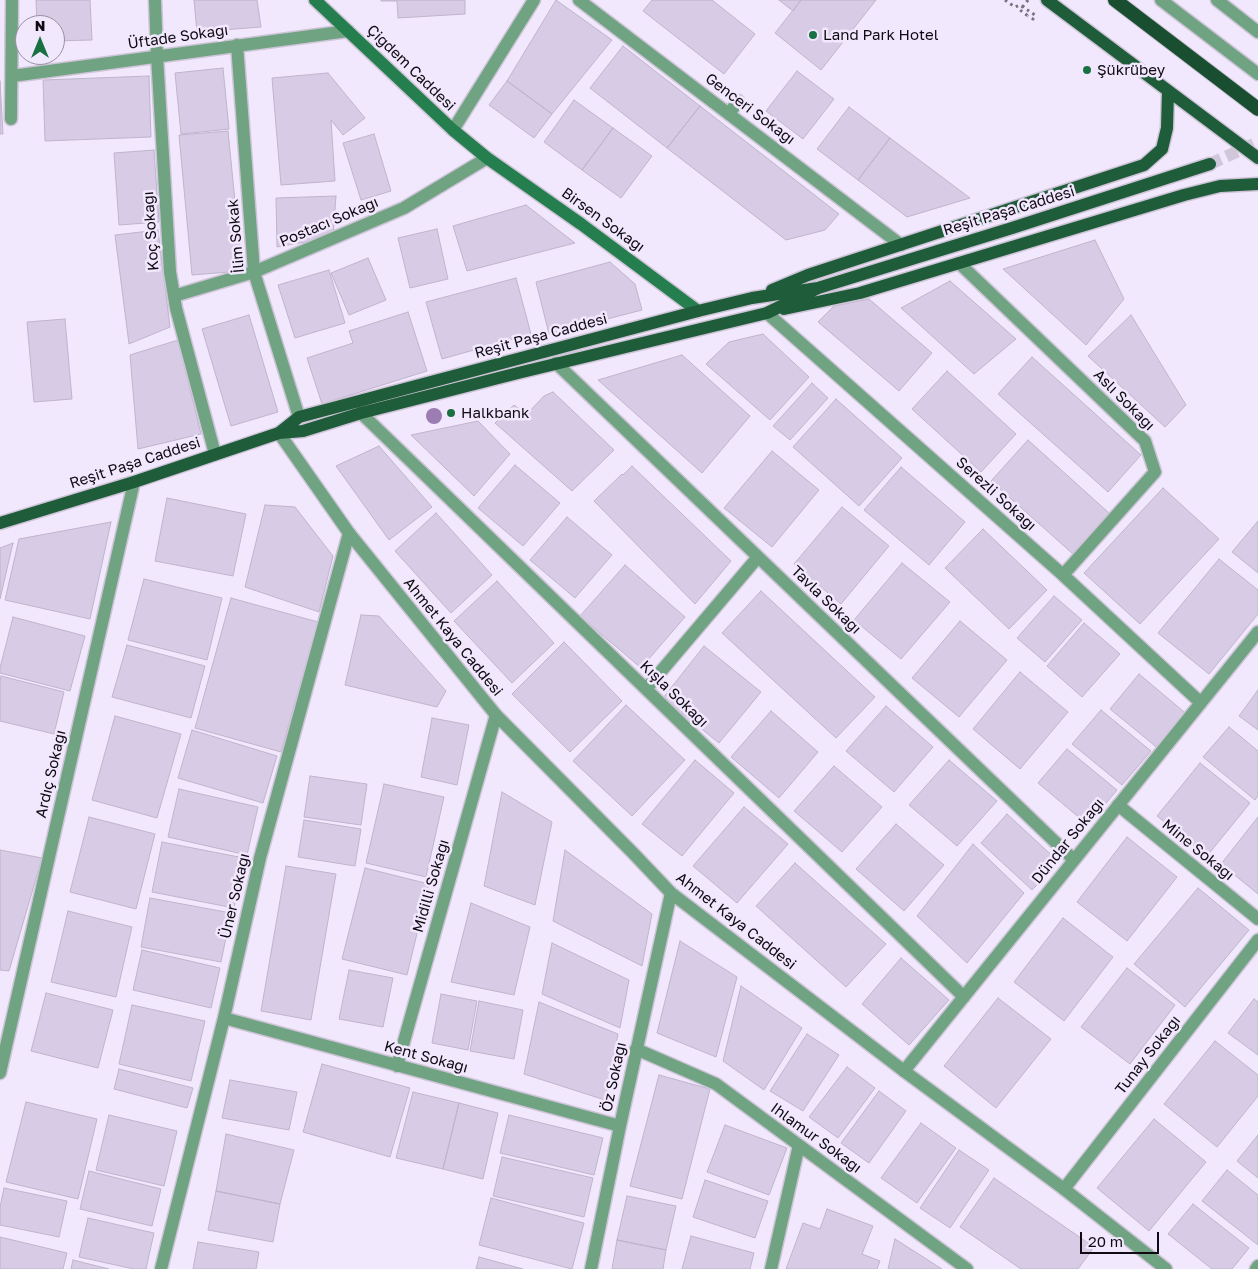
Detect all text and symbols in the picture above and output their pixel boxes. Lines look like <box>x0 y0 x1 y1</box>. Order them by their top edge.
north arrow <box>15 15 65 65</box>
text: N <box>35 17 45 34</box>
street label: Üftade Sokağı <box>127 21 229 53</box>
street label: Çiğdem Caddesi <box>363 21 459 115</box>
place label: Land Park Hotel <box>823 26 938 44</box>
marker: Land Park Hotel <box>807 29 819 41</box>
place label: Şükrübey <box>1097 61 1165 79</box>
marker: Şükrübey <box>1081 64 1093 76</box>
street label: Genceri Sokağı <box>702 69 798 149</box>
street label: Reşit Paşa Caddesi <box>941 182 1077 240</box>
street label: Birsen Sokağı <box>558 184 648 256</box>
street label: Koç Sokağı <box>139 191 163 271</box>
street label: Postacı Sokağı <box>277 193 381 251</box>
street label: İlim Sokak <box>224 198 248 274</box>
street label: Reşit Paşa Caddesi <box>473 310 609 362</box>
street label: Aslı Sokağı <box>1090 366 1158 434</box>
place label: Halkbank <box>461 404 530 422</box>
marker: Halkbank <box>445 407 457 419</box>
street label: Reşit Paşa Caddesi <box>67 433 203 493</box>
street label: Serezli Sokağı <box>952 453 1040 535</box>
street label: Tavla Sokağı <box>787 562 865 638</box>
street label: Ahmet Kaya Caddesi <box>400 574 506 700</box>
street label: Kışla Sokağı <box>636 657 712 731</box>
street label: Ardıç Sokağı <box>32 728 70 820</box>
street label: Dündar Sokağı <box>1028 795 1108 887</box>
street label: Mine Sokağı <box>1158 816 1238 884</box>
street label: Midilli Sokağı <box>409 837 453 935</box>
street label: Üner Sokağı <box>216 852 254 940</box>
street label: Ahmet Kaya Caddesi <box>672 869 800 973</box>
street label: Tunay Sokağı <box>1112 1012 1184 1098</box>
street label: Kent Sokağı <box>382 1037 470 1077</box>
street label: Öz Sokağı <box>598 1040 630 1114</box>
street label: Ihlamur Sokağı <box>767 1099 865 1177</box>
scale bar <box>1083 1222 1162 1254</box>
text: 20 m <box>1088 1232 1123 1250</box>

